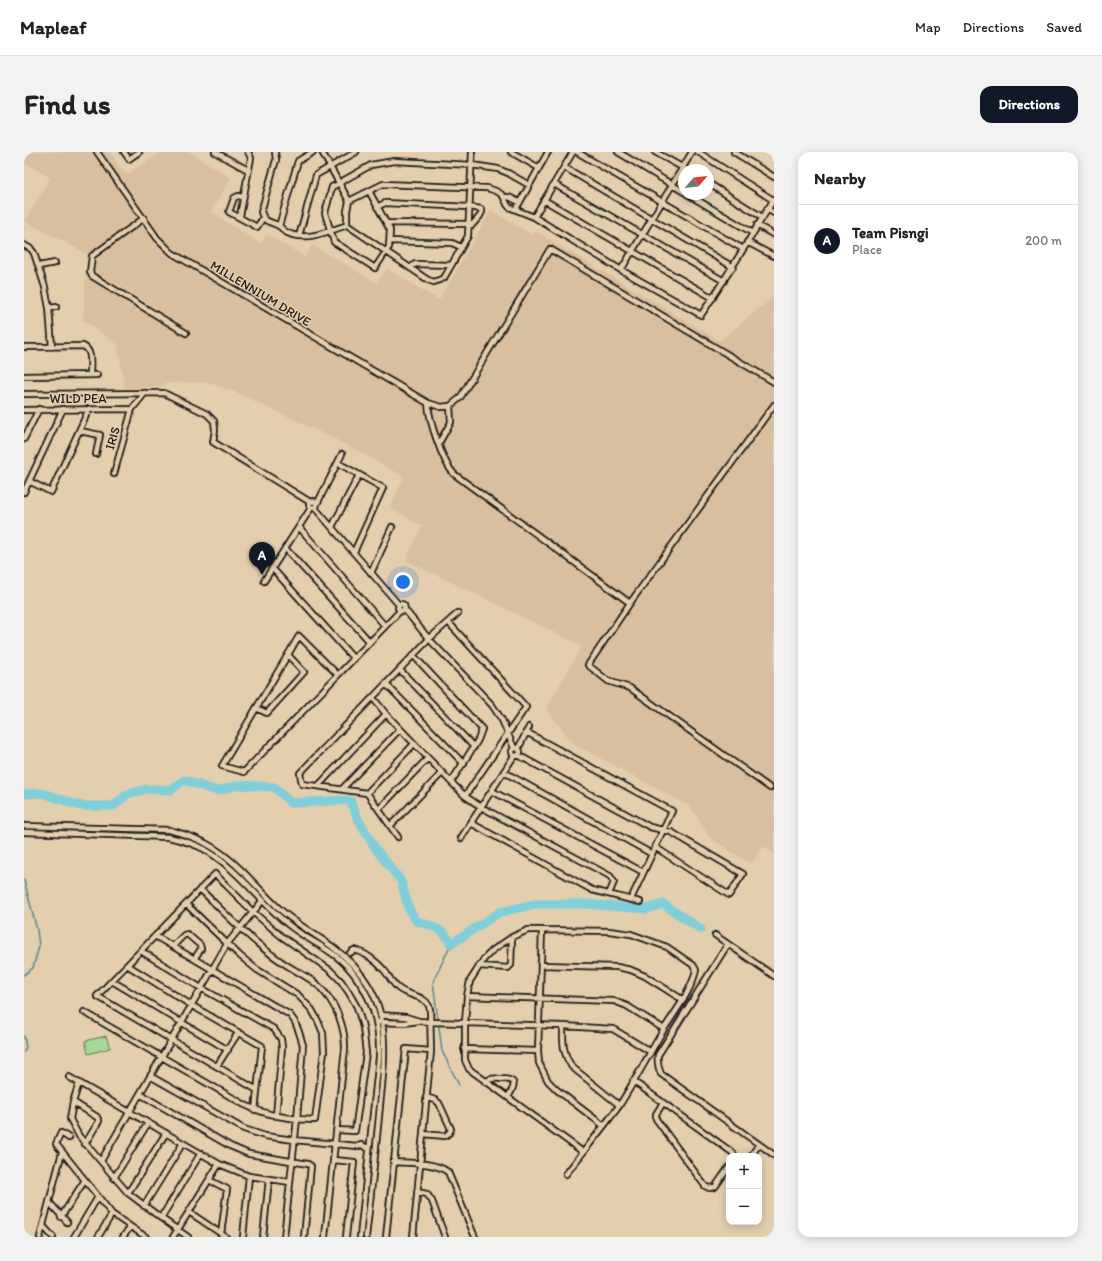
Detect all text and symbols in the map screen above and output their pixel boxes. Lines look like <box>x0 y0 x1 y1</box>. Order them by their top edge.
text: Mapleaf <box>20 16 86 39</box>
text: Map <box>915 19 941 36</box>
text: Directions <box>963 19 1024 36</box>
text: Saved <box>1046 19 1082 36</box>
button: Directions <box>980 86 1078 123</box>
text: Find us <box>24 87 111 121</box>
north arrow <box>678 164 714 200</box>
text: Nearby <box>814 168 866 188</box>
text: Team Pisngi <box>852 224 929 242</box>
text: A <box>823 233 831 248</box>
text: 200 m <box>1025 233 1062 248</box>
text: Place <box>852 242 882 257</box>
street label: MILLENNIUM DRIVE <box>208 258 314 329</box>
street label: WILD PEA <box>49 391 107 406</box>
street label: IRIS <box>102 425 123 451</box>
pin: A <box>249 542 275 575</box>
your location <box>393 572 413 592</box>
map controls <box>726 1153 762 1225</box>
button: + <box>726 1153 762 1189</box>
button: − <box>726 1189 762 1225</box>

